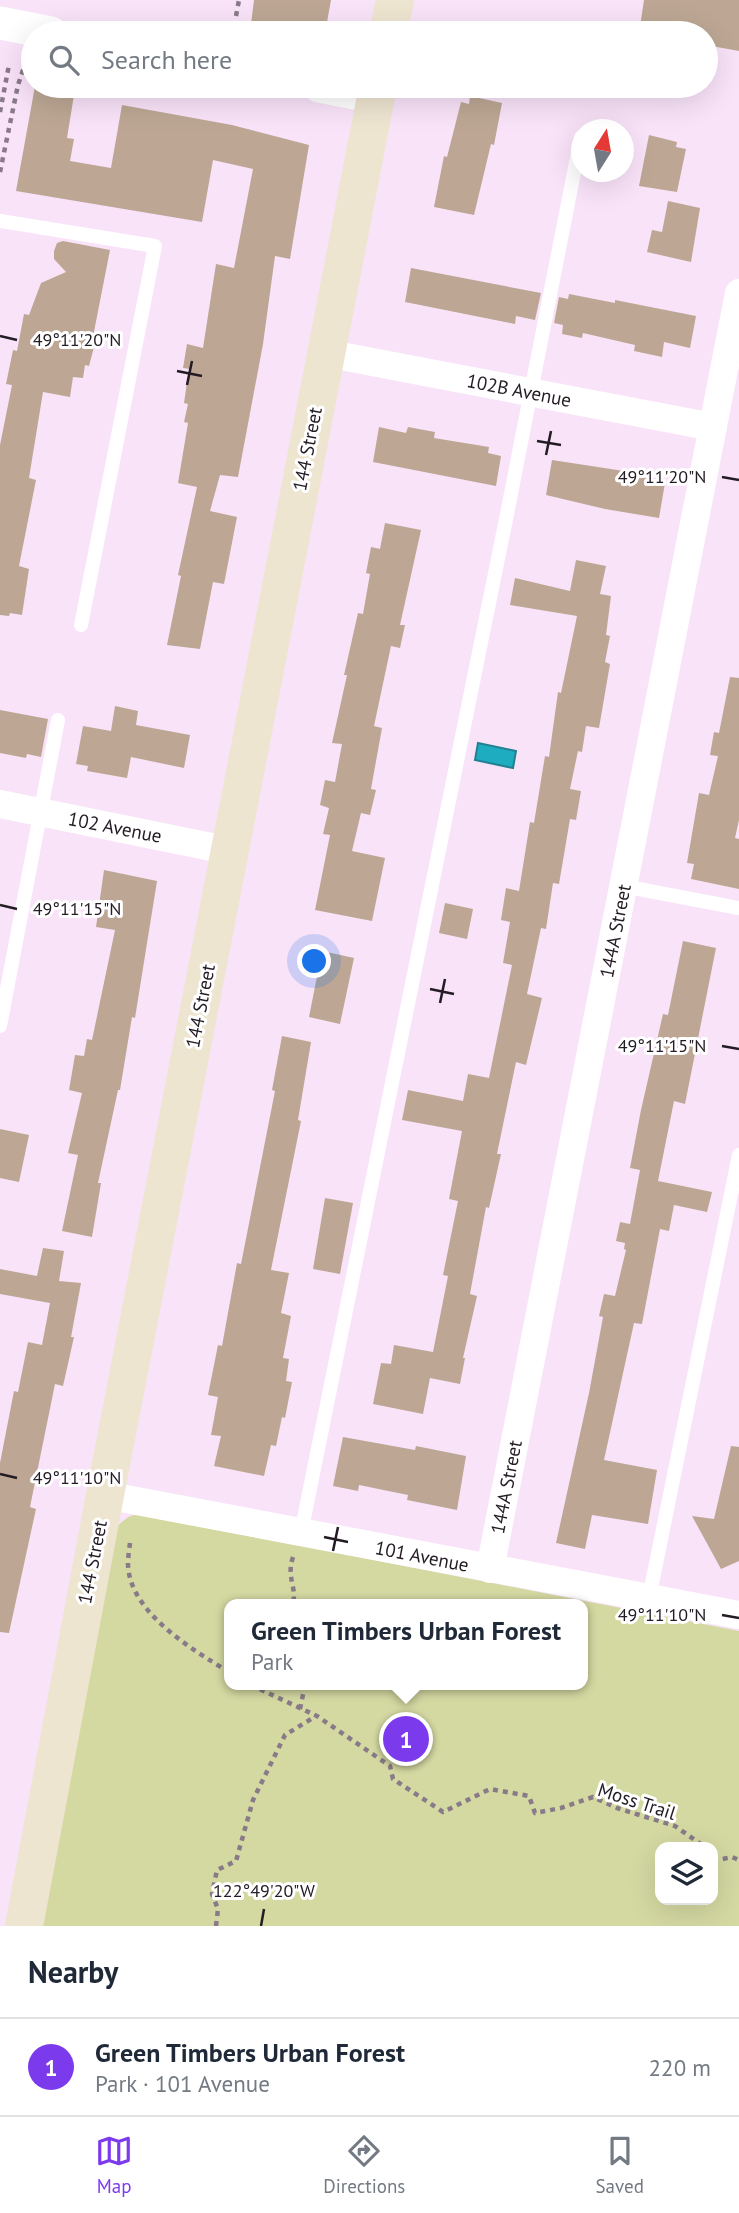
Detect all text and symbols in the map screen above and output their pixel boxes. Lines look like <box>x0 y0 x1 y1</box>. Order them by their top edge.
search box <box>21 21 718 98</box>
icon: search <box>45 41 83 79</box>
text: Search here <box>101 43 232 76</box>
north arrow <box>571 119 634 182</box>
text: 49°11'20"N <box>33 328 121 351</box>
street label: 102B Avenue <box>465 368 573 412</box>
street label: 144 Street <box>287 405 327 493</box>
text: 49°11'20"N <box>618 465 706 488</box>
street label: 102 Avenue <box>66 806 164 848</box>
street label: 144A Street <box>594 882 636 980</box>
text: 49°11'15"N <box>33 897 121 920</box>
your location <box>297 944 331 978</box>
street label: 144 Street <box>180 962 220 1050</box>
text: 49°11'15"N <box>618 1034 706 1057</box>
street label: 144A Street <box>485 1438 527 1536</box>
text: 49°11'10"N <box>33 1466 121 1489</box>
street label: 144 Street <box>72 1518 112 1606</box>
street label: 101 Avenue <box>373 1535 471 1577</box>
popup <box>224 1599 588 1690</box>
text: 49°11'10"N <box>618 1603 706 1626</box>
text: Green Timbers Urban Forest <box>251 1614 561 1647</box>
text: Park <box>251 1647 293 1676</box>
pin: 1 <box>383 1713 429 1765</box>
street label: Moss Trail <box>595 1777 680 1825</box>
map controls <box>655 1842 718 1905</box>
button: layers <box>655 1842 718 1905</box>
text: 122°49'20"W <box>213 1879 315 1902</box>
text: Nearby <box>28 1952 118 1991</box>
text: Green Timbers Urban Forest <box>95 2036 405 2069</box>
text: 1 <box>44 2053 58 2082</box>
text: 220 m <box>649 2053 711 2082</box>
text: Park · 101 Avenue <box>95 2069 270 2098</box>
tab: Map <box>95 2132 133 2198</box>
tab: Directions <box>323 2132 405 2198</box>
tab: Saved <box>596 2132 644 2198</box>

